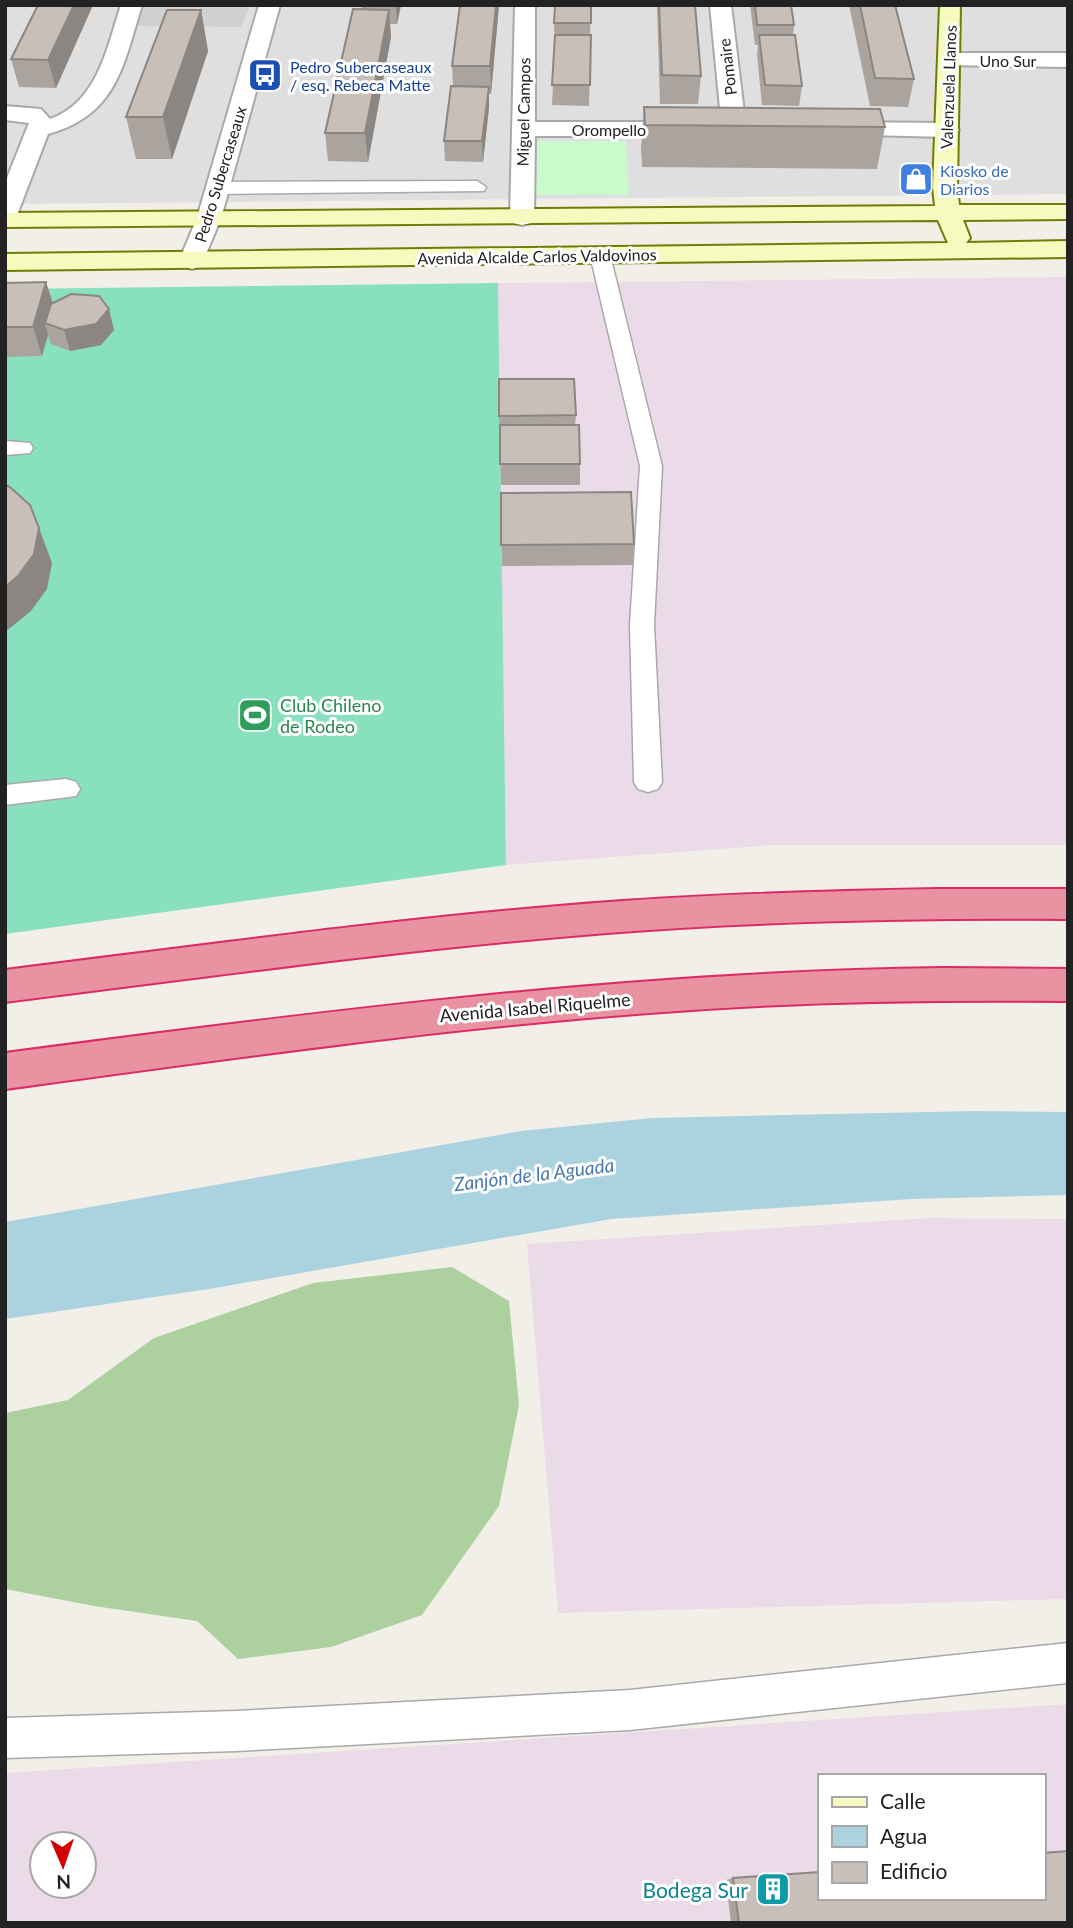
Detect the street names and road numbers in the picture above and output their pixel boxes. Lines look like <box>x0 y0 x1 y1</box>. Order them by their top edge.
street label: Valenzuela Llanos <box>936 25 960 149</box>
street label: Pomaire <box>714 37 740 97</box>
street label: Uno Sur <box>980 51 1037 70</box>
street label: Miguel Campos <box>513 57 533 167</box>
street label: Pedro Subercaseaux <box>190 104 250 244</box>
street label: Orompello <box>572 120 646 139</box>
street label: Avenida Alcalde Carlos Valdovinos <box>417 244 657 268</box>
street label: Avenida Isabel Riquelme <box>439 988 631 1026</box>

